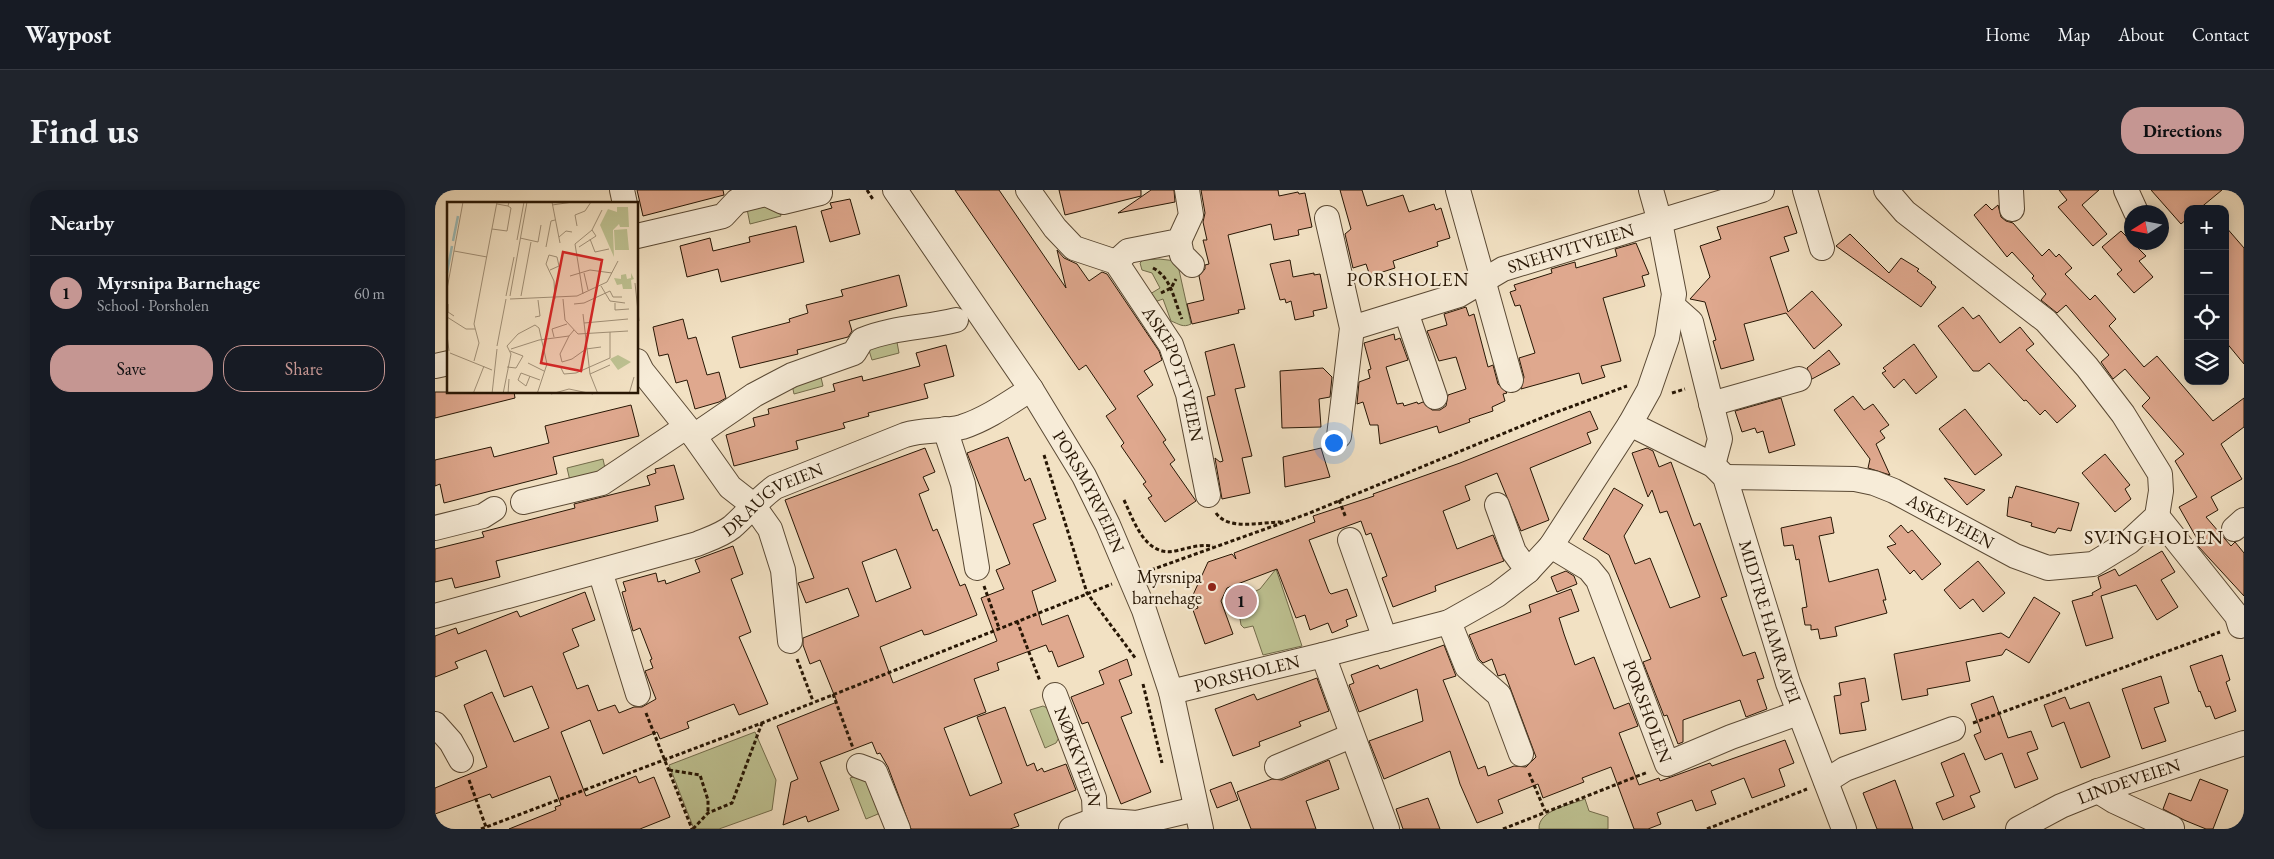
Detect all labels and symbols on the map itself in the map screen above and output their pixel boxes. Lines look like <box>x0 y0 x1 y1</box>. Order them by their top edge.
inset map <box>447 202 639 394</box>
north arrow <box>2124 205 2169 250</box>
street label: SNEHVITVEIEN <box>1505 217 1638 278</box>
district label: PORSHOLEN <box>1346 267 1470 292</box>
street label: ASKEPOTTVEIEN <box>1137 301 1209 444</box>
street label: PORSMYRVEIEN <box>1048 426 1131 557</box>
your location <box>1321 430 1347 456</box>
street label: DRAUGVEIEN <box>718 457 827 541</box>
street label: ASKEVEIEN <box>1902 488 1999 554</box>
district label: SVINGHOLEN <box>2084 524 2224 550</box>
street label: MIDTRE HAMRAVEI <box>1734 537 1807 706</box>
place label: Myrsnipa barnehage <box>1132 565 1203 609</box>
marker: Myrsnipa barnehage <box>1206 581 1218 593</box>
pin: 1 <box>1225 582 1257 620</box>
street label: PORSHOLEN <box>1191 649 1303 697</box>
street label: PORSHOLEN <box>1618 657 1678 767</box>
street label: NØKKVEIEN <box>1049 703 1106 808</box>
street label: LINDEVEIEN <box>2074 752 2184 809</box>

